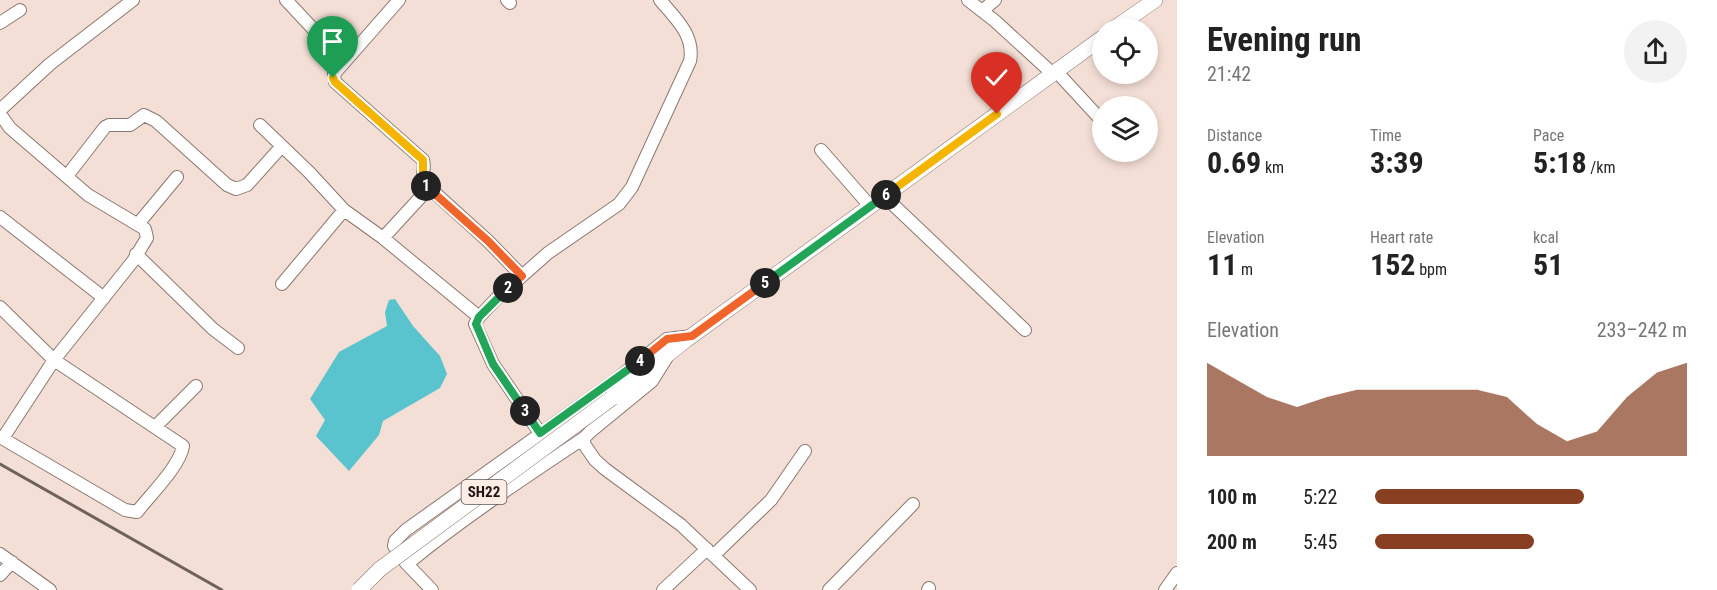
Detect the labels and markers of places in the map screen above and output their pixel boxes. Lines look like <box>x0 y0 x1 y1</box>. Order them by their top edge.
pin <box>307 16 358 78</box>
pin <box>971 52 1022 114</box>
pin: 1 <box>411 171 441 201</box>
pin: 6 <box>871 180 901 210</box>
pin: 5 <box>750 268 780 298</box>
pin: 2 <box>493 273 523 303</box>
pin: 4 <box>625 346 655 376</box>
pin: 3 <box>510 396 540 426</box>

